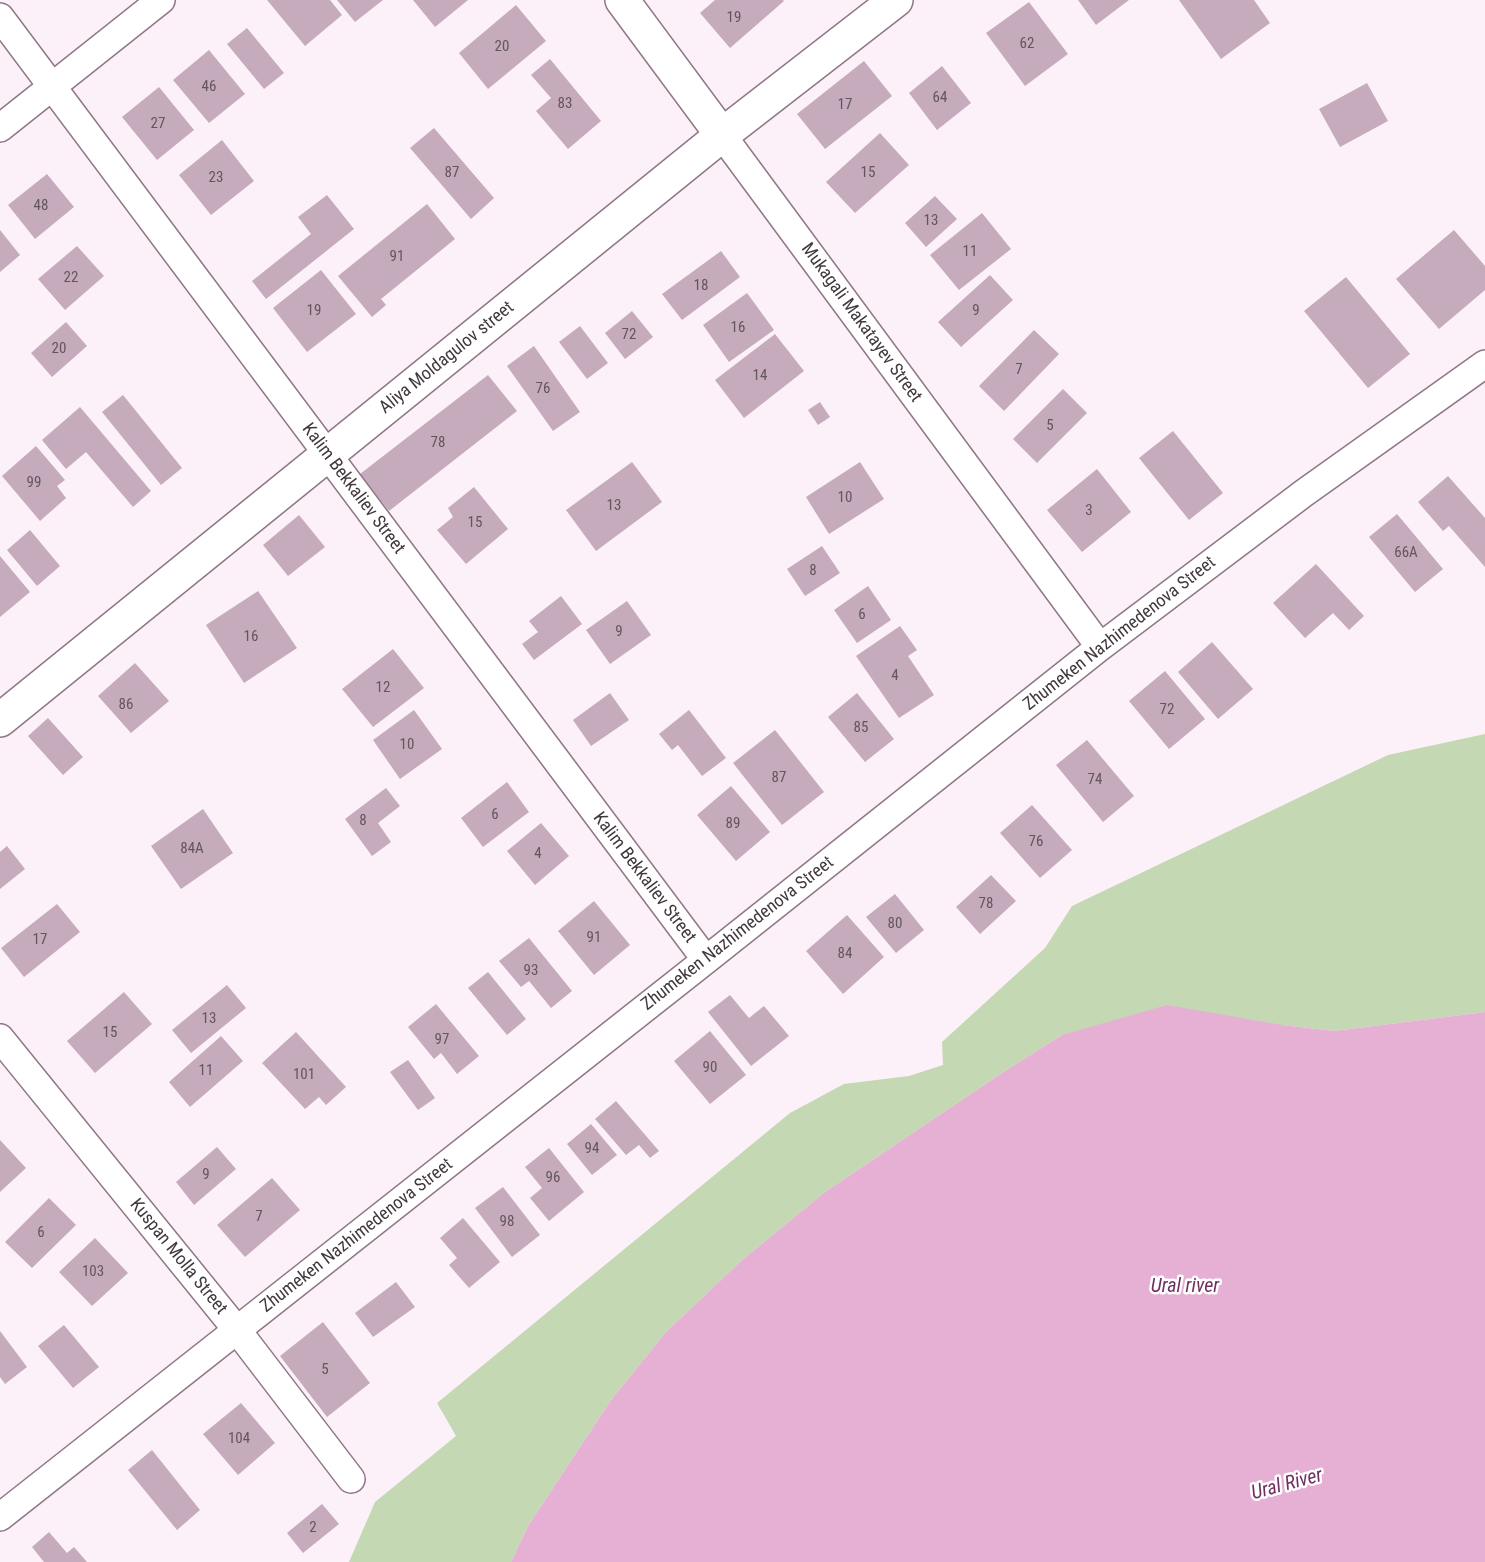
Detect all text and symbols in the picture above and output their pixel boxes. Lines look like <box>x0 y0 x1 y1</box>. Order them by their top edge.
house number: 19 <box>727 9 741 27</box>
house number: 62 <box>1020 35 1034 53</box>
house number: 20 <box>495 38 509 56</box>
house number: 46 <box>202 78 216 96</box>
house number: 64 <box>933 89 947 107</box>
house number: 83 <box>558 95 572 113</box>
house number: 17 <box>838 96 852 114</box>
house number: 27 <box>151 115 165 133</box>
house number: 87 <box>445 164 459 182</box>
house number: 15 <box>861 164 875 182</box>
house number: 23 <box>209 169 223 187</box>
house number: 48 <box>34 197 48 215</box>
house number: 13 <box>924 212 938 230</box>
street label: Mukagali Makatayev Street <box>796 239 926 407</box>
house number: 11 <box>963 243 977 261</box>
house number: 91 <box>390 248 404 266</box>
house number: 22 <box>64 269 78 287</box>
house number: 18 <box>694 277 708 295</box>
street label: Aliya Moldagulov street <box>375 297 519 419</box>
house number: 19 <box>307 302 321 320</box>
house number: 9 <box>972 302 980 320</box>
house number: 16 <box>731 319 745 337</box>
house number: 72 <box>622 326 636 344</box>
house number: 20 <box>52 340 66 358</box>
house number: 7 <box>1015 361 1023 379</box>
house number: 14 <box>753 367 767 385</box>
house number: 76 <box>536 380 550 398</box>
house number: 5 <box>1046 417 1054 435</box>
street label: Kalim Bekkaliev Street <box>297 419 409 559</box>
house number: 78 <box>431 434 445 452</box>
house number: 99 <box>27 474 41 492</box>
house number: 10 <box>838 489 852 507</box>
house number: 13 <box>607 497 621 515</box>
house number: 3 <box>1085 502 1093 520</box>
house number: 15 <box>468 514 482 532</box>
house number: 66А <box>1394 544 1418 562</box>
street label: Zhumeken Nazhimedenova Street <box>1020 552 1220 716</box>
house number: 8 <box>809 562 817 580</box>
house number: 6 <box>858 606 866 624</box>
house number: 9 <box>615 623 623 641</box>
house number: 16 <box>244 628 258 646</box>
house number: 4 <box>891 667 899 685</box>
house number: 12 <box>376 679 390 697</box>
house number: 86 <box>119 696 133 714</box>
house number: 72 <box>1160 701 1174 719</box>
house number: 85 <box>854 719 868 737</box>
house number: 10 <box>400 736 414 754</box>
house number: 87 <box>772 769 786 787</box>
house number: 74 <box>1088 771 1102 789</box>
house number: 6 <box>491 806 499 824</box>
street label: Kalim Bekkaliev Street <box>588 808 700 948</box>
house number: 8 <box>359 812 367 830</box>
house number: 89 <box>726 815 740 833</box>
house number: 76 <box>1029 833 1043 851</box>
house number: 84А <box>180 840 204 858</box>
house number: 4 <box>534 845 542 863</box>
street label: Zhumeken Nazhimedenova Street <box>638 852 838 1016</box>
house number: 78 <box>979 895 993 913</box>
house number: 80 <box>888 915 902 933</box>
house number: 91 <box>587 929 601 947</box>
house number: 17 <box>33 931 47 949</box>
house number: 84 <box>838 945 852 963</box>
house number: 93 <box>524 962 538 980</box>
house number: 13 <box>202 1010 216 1028</box>
house number: 15 <box>103 1024 117 1042</box>
house number: 97 <box>435 1031 449 1049</box>
house number: 90 <box>703 1059 717 1077</box>
house number: 11 <box>199 1062 213 1080</box>
house number: 101 <box>293 1066 315 1084</box>
house number: 94 <box>585 1140 599 1158</box>
street label: Zhumeken Nazhimedenova Street <box>257 1154 457 1318</box>
house number: 9 <box>202 1166 210 1184</box>
house number: 96 <box>546 1169 560 1187</box>
street label: Kuspan Molla Street <box>125 1195 231 1319</box>
house number: 7 <box>255 1208 263 1226</box>
house number: 98 <box>500 1213 514 1231</box>
house number: 6 <box>37 1224 45 1242</box>
house number: 103 <box>82 1263 104 1281</box>
water label: Ural river <box>1151 1275 1219 1299</box>
house number: 5 <box>321 1361 329 1379</box>
house number: 104 <box>228 1430 250 1448</box>
water label: Ural River <box>1249 1464 1325 1506</box>
house number: 2 <box>309 1519 317 1537</box>

